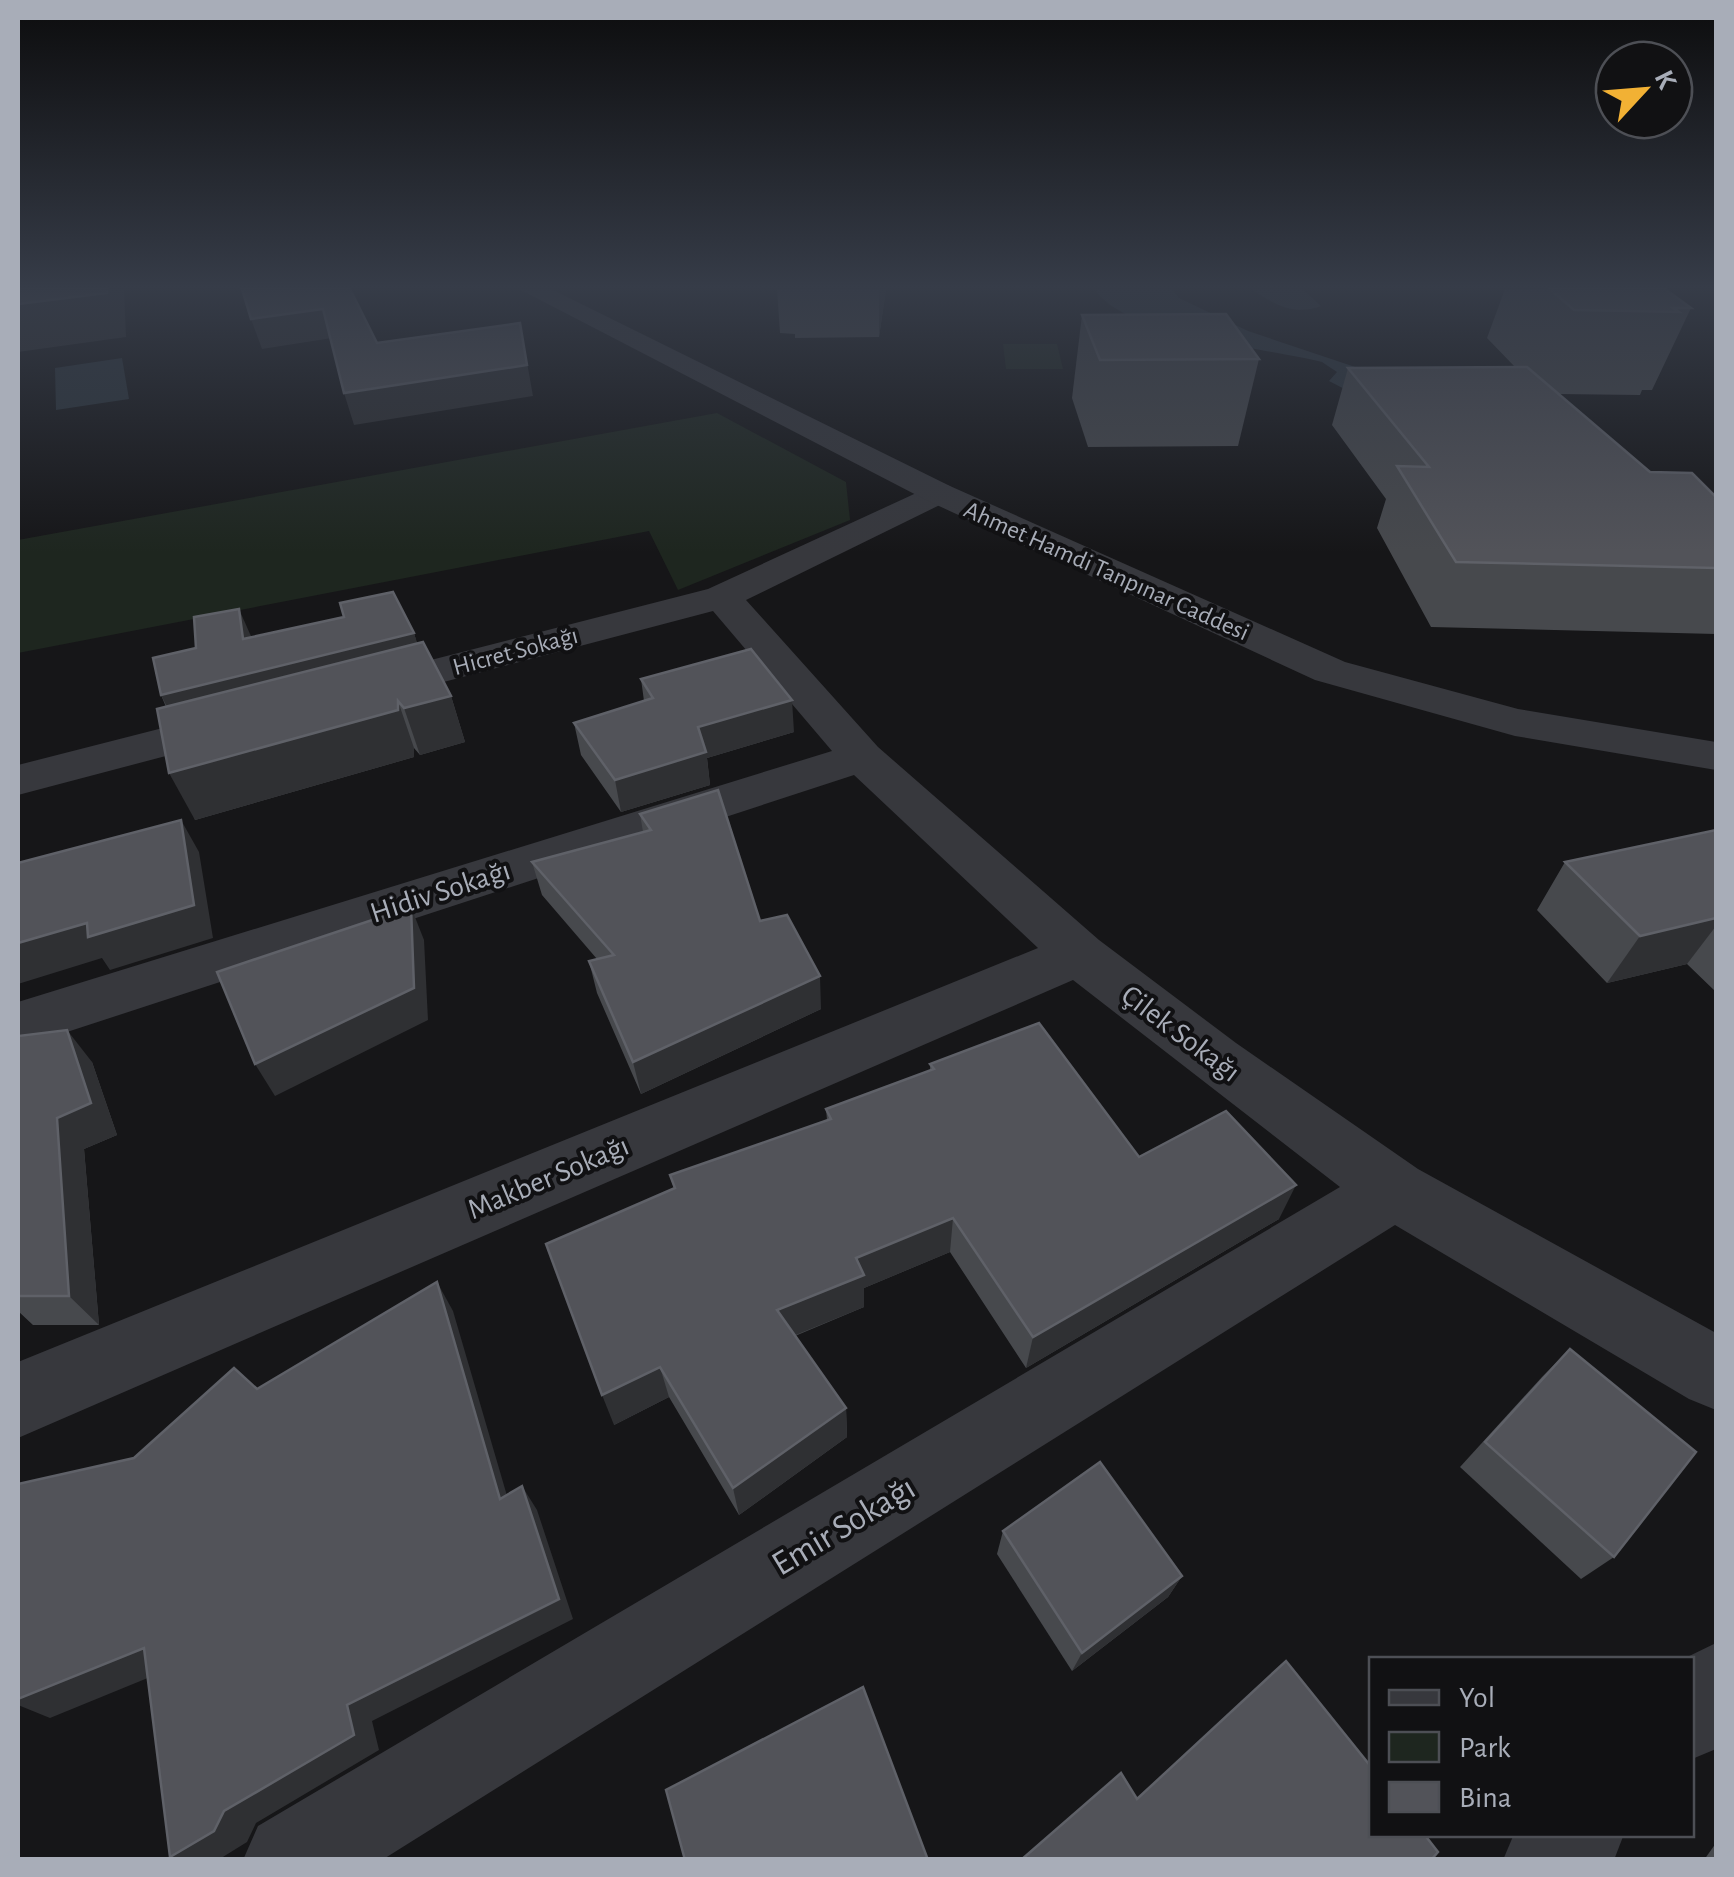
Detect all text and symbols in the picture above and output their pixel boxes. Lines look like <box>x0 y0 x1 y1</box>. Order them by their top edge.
north arrow <box>1594 40 1694 140</box>
text: K <box>1649 66 1681 94</box>
street label: Ahmet Hamdi Tanpınar Caddesi <box>960 497 1253 646</box>
street label: Hicret Sokağı <box>450 623 581 680</box>
street label: Hidiv Sokağı <box>367 855 514 929</box>
street label: Çilek Sokağı <box>1116 980 1245 1088</box>
street label: Makber Sokağı <box>463 1131 633 1225</box>
street label: Emir Sokağı <box>766 1470 921 1582</box>
legend <box>1369 1657 1694 1837</box>
text: Yol <box>1459 1683 1495 1713</box>
text: Park <box>1459 1733 1511 1763</box>
text: Bina <box>1459 1783 1512 1813</box>

